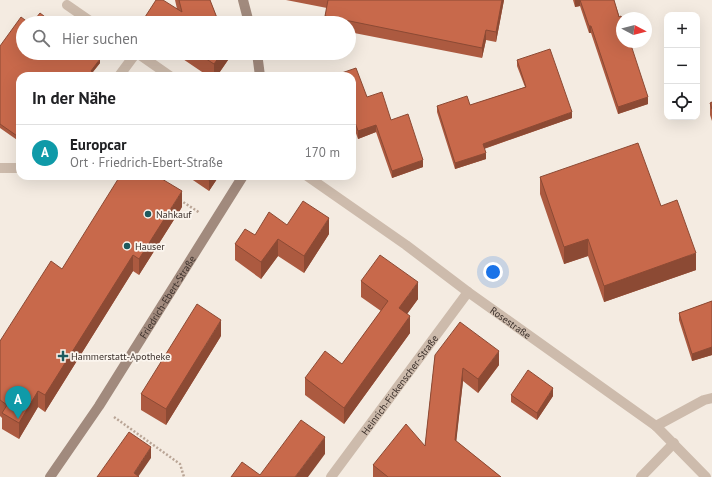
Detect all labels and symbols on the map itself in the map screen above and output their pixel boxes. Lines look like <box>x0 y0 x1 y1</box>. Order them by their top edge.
north arrow <box>616 12 652 48</box>
place label: Nahkauf <box>156 208 192 221</box>
marker: Nahkauf <box>143 209 153 219</box>
place label: Hauser <box>135 240 165 253</box>
marker: Hauser <box>122 241 132 251</box>
street label: Friedrich-Ebert-Straße <box>137 253 199 341</box>
your location <box>483 262 503 282</box>
street label: Rosestraße <box>488 304 533 342</box>
street label: Heinrich-Fickenscher-Straße <box>358 332 441 438</box>
place label: Hammerstatt-Apotheke <box>71 350 170 363</box>
marker: Hammerstatt-Apotheke <box>58 351 68 361</box>
pin: A <box>5 386 31 419</box>

